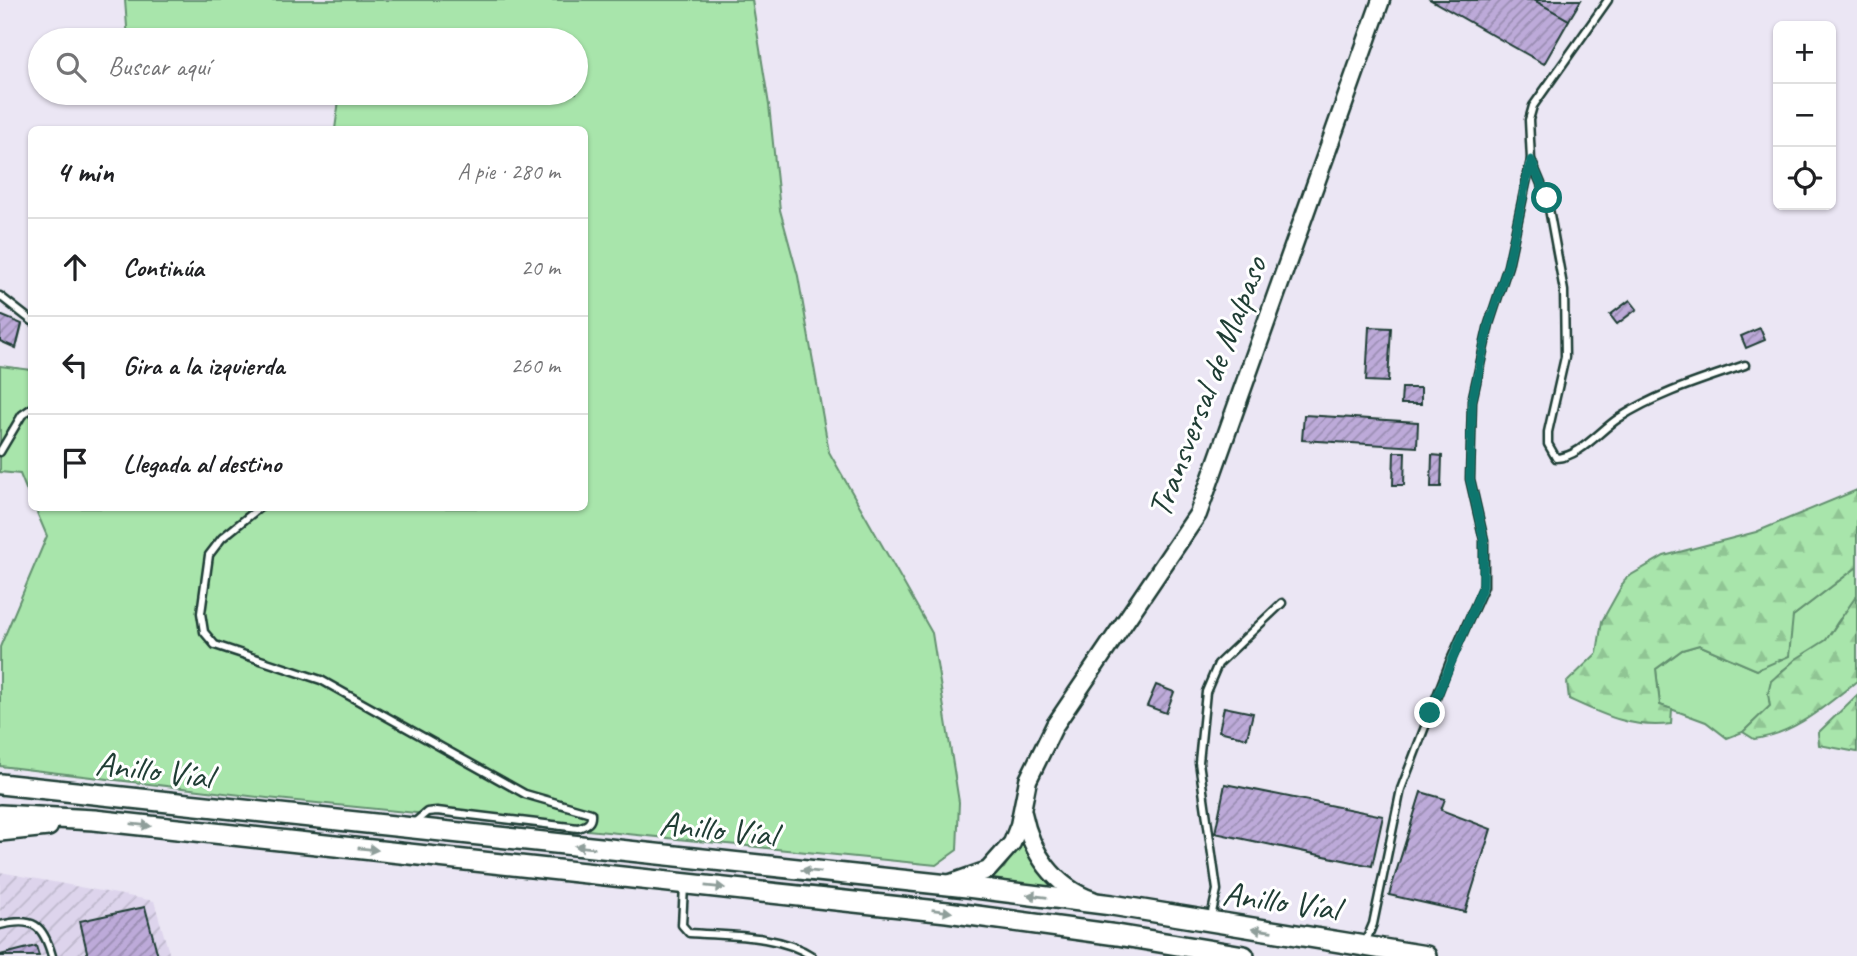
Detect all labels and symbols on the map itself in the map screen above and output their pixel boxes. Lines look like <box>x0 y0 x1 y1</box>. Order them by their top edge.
route start <box>1531 182 1562 213</box>
street label: Transversal de Malpaso <box>1137 249 1278 524</box>
route end <box>1414 697 1445 728</box>
street label: Anillo Víal <box>93 741 221 800</box>
street label: Anillo Víal <box>657 801 785 858</box>
one-way arrow <box>131 820 153 831</box>
one-way arrow <box>574 841 596 852</box>
one-way arrow <box>357 844 379 855</box>
one-way arrow <box>800 865 822 876</box>
street label: Anillo Víal <box>1220 871 1348 932</box>
one-way arrow <box>705 882 727 893</box>
one-way arrow <box>1026 890 1048 901</box>
one-way arrow <box>931 906 953 917</box>
one-way arrow <box>1251 924 1273 935</box>

